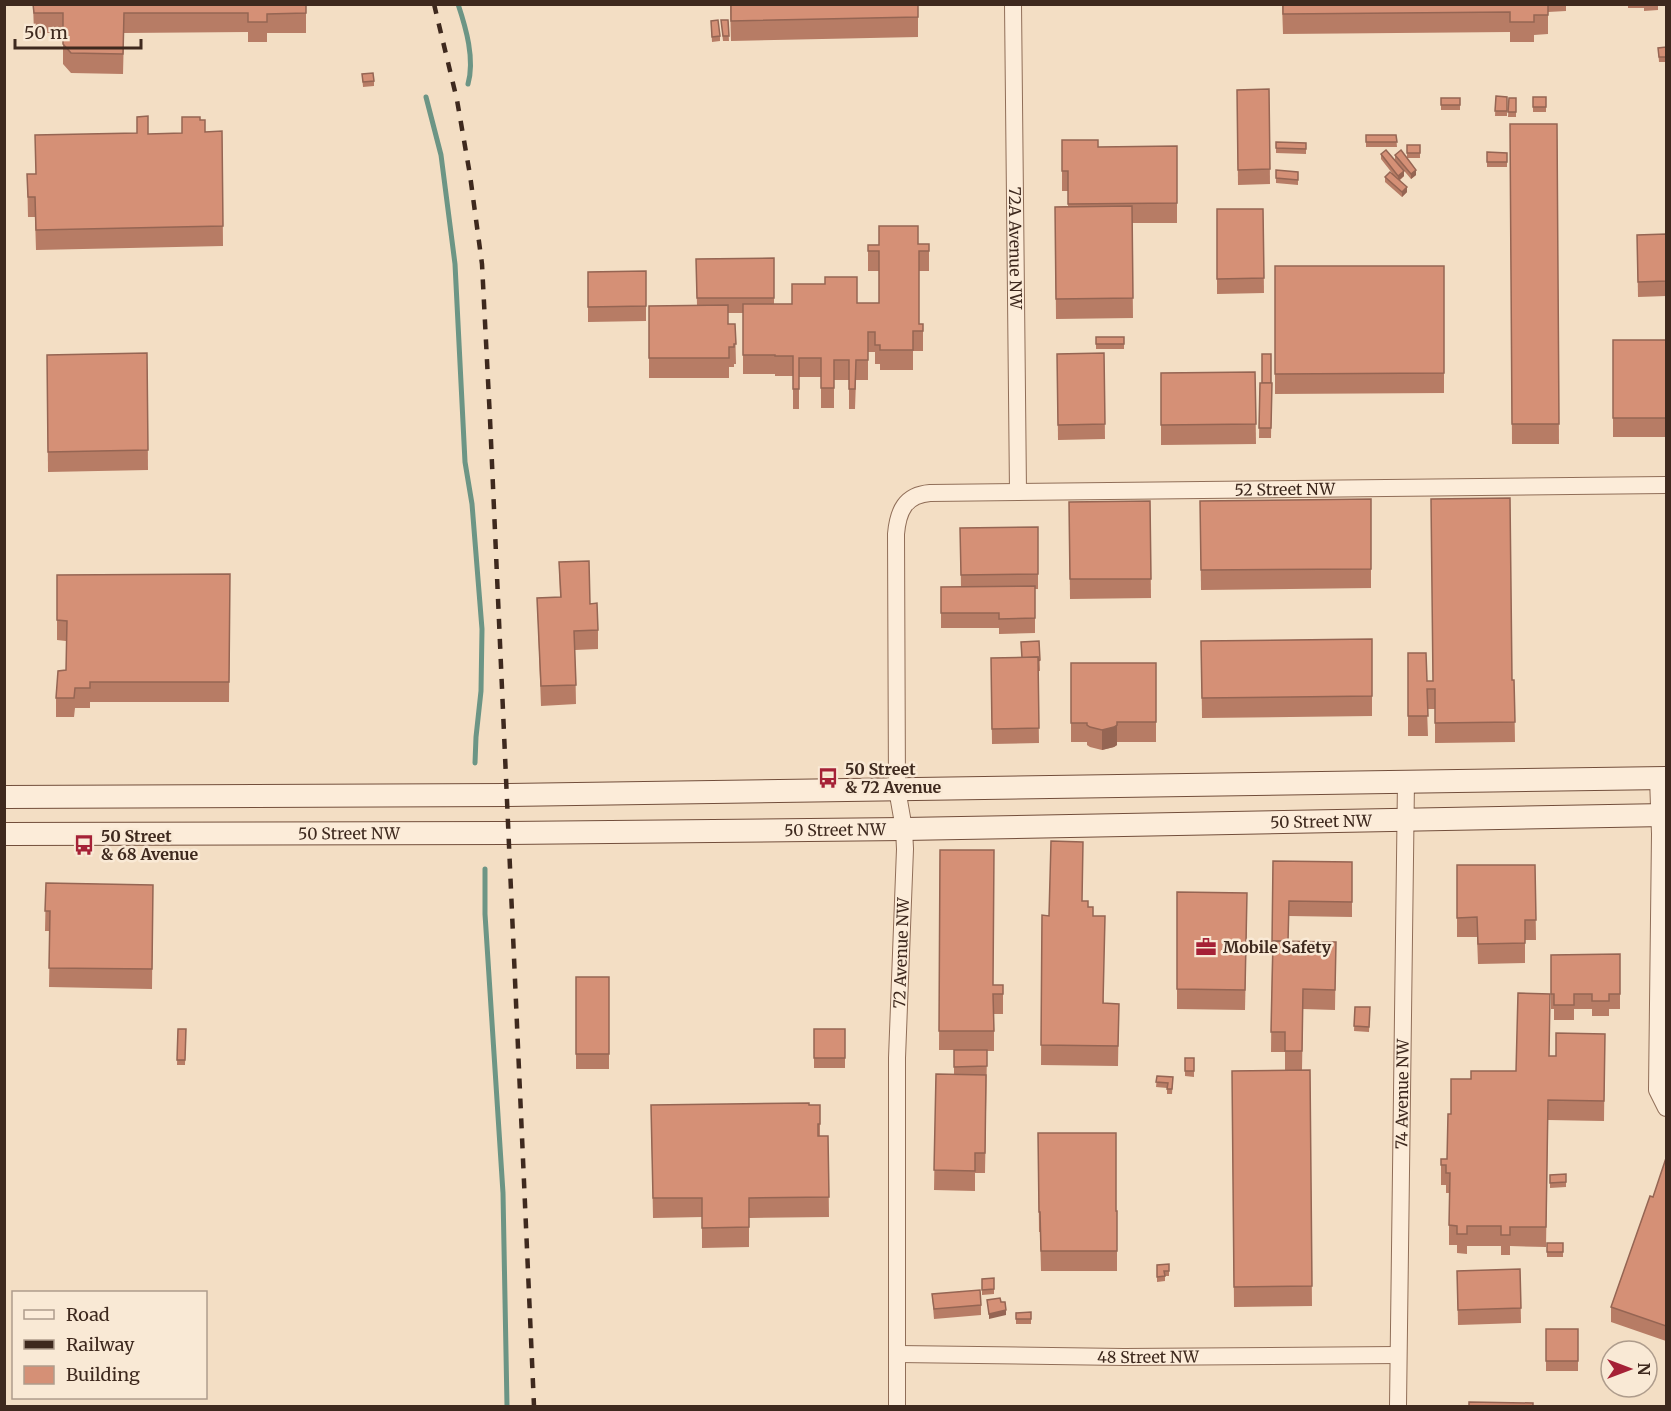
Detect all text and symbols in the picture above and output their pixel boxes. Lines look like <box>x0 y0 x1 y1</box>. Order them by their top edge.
scale bar <box>15 12 141 50</box>
text: 50 m <box>24 21 68 44</box>
street label: 72A Avenue NW <box>1005 187 1026 310</box>
street label: 52 Street NW <box>1234 479 1336 500</box>
place label: 50 Street & 72 Avenue <box>845 759 942 797</box>
bus stop icon: 50 Street & 72 Avenue <box>816 766 840 790</box>
street label: 50 Street NW <box>1270 810 1373 832</box>
street label: 50 Street NW <box>784 819 887 840</box>
street label: 50 Street NW <box>298 823 401 843</box>
place label: 50 Street & 68 Avenue <box>101 826 199 864</box>
bus stop icon: 50 Street & 68 Avenue <box>72 833 96 857</box>
street label: 72 Avenue NW <box>889 896 913 1009</box>
office icon: Mobile Safety <box>1194 935 1218 959</box>
place label: Mobile Safety <box>1223 937 1332 957</box>
street label: 74 Avenue NW <box>1391 1038 1413 1149</box>
legend <box>12 1291 207 1399</box>
text: Road <box>66 1303 110 1326</box>
text: Railway <box>66 1333 135 1356</box>
north arrow <box>1599 1339 1659 1399</box>
street label: 48 Street NW <box>1097 1346 1200 1367</box>
text: Building <box>66 1363 140 1386</box>
text: N <box>1634 1363 1654 1376</box>

